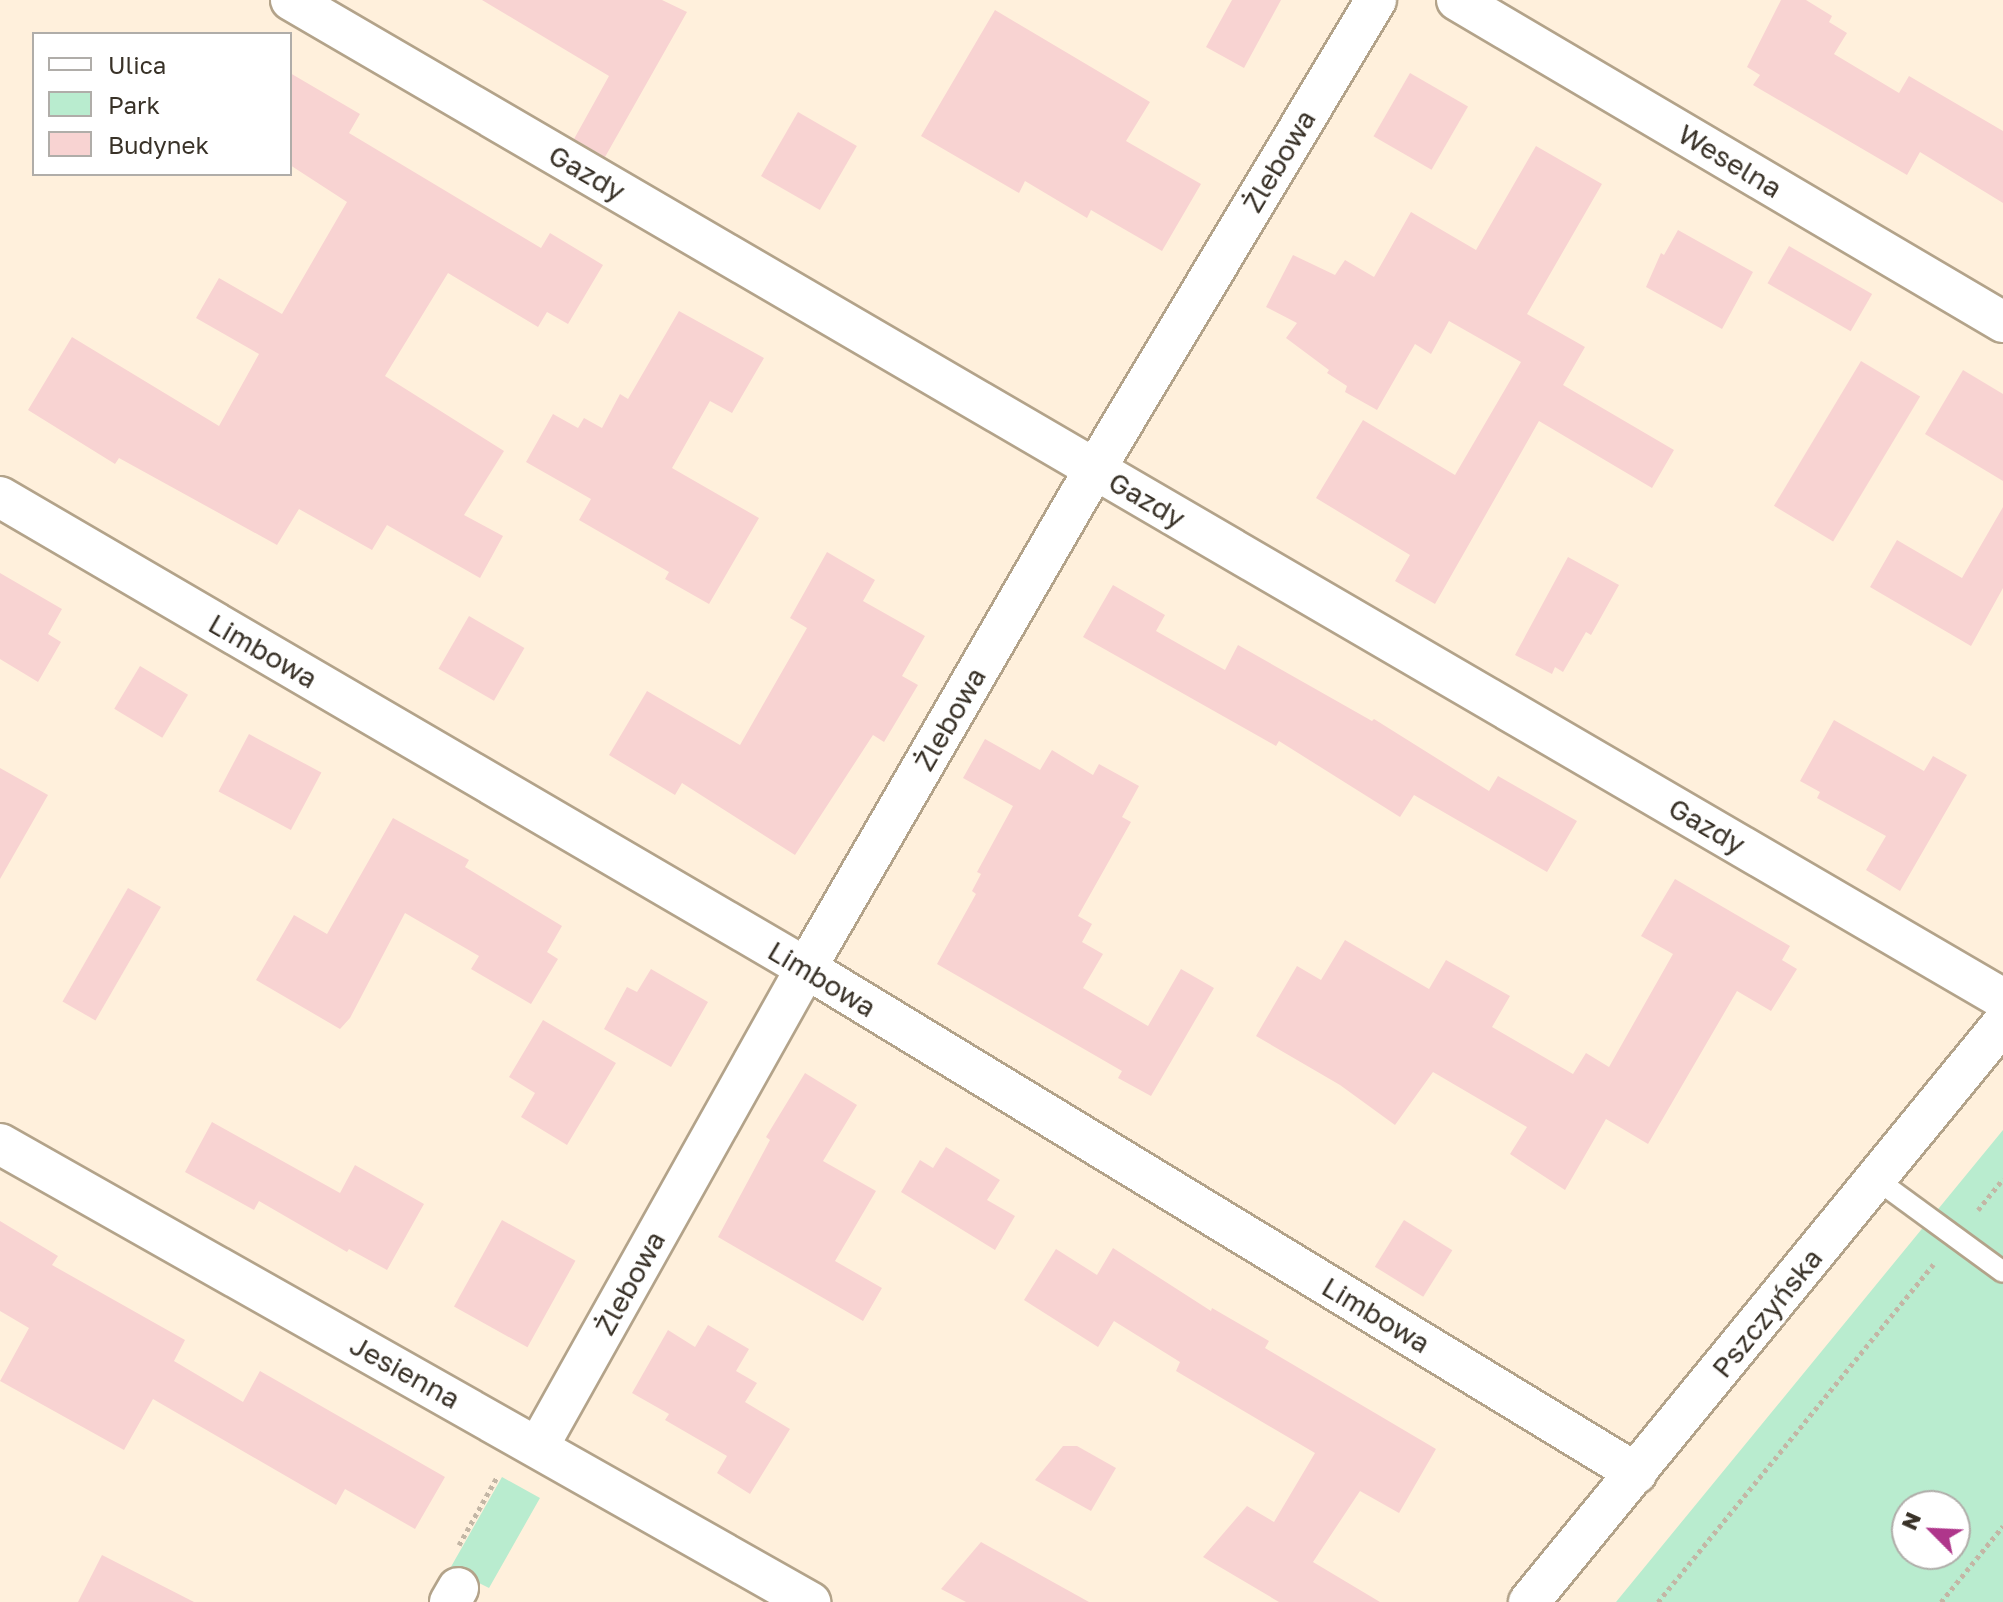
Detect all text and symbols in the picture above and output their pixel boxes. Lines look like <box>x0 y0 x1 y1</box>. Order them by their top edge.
legend <box>32 32 292 176</box>
text: Ulica <box>108 50 166 79</box>
text: Park <box>108 90 160 119</box>
street label: Żlebowa <box>1235 104 1323 218</box>
street label: Weselna <box>1672 117 1788 205</box>
text: Budynek <box>108 130 209 159</box>
street label: Gazdy <box>543 138 631 208</box>
street label: Gazdy <box>1103 465 1191 535</box>
street label: Limbowa <box>203 606 323 696</box>
street label: Żlebowa <box>907 661 993 777</box>
street label: Gazdy <box>1663 791 1751 861</box>
street label: Limbowa <box>762 934 882 1024</box>
street label: Żlebowa <box>588 1225 672 1341</box>
street label: Pszczyńska <box>1705 1242 1829 1384</box>
street label: Limbowa <box>1316 1270 1436 1360</box>
street label: Jesienna <box>344 1328 466 1416</box>
north arrow <box>1891 1490 1971 1570</box>
text: N <box>1895 1508 1926 1534</box>

